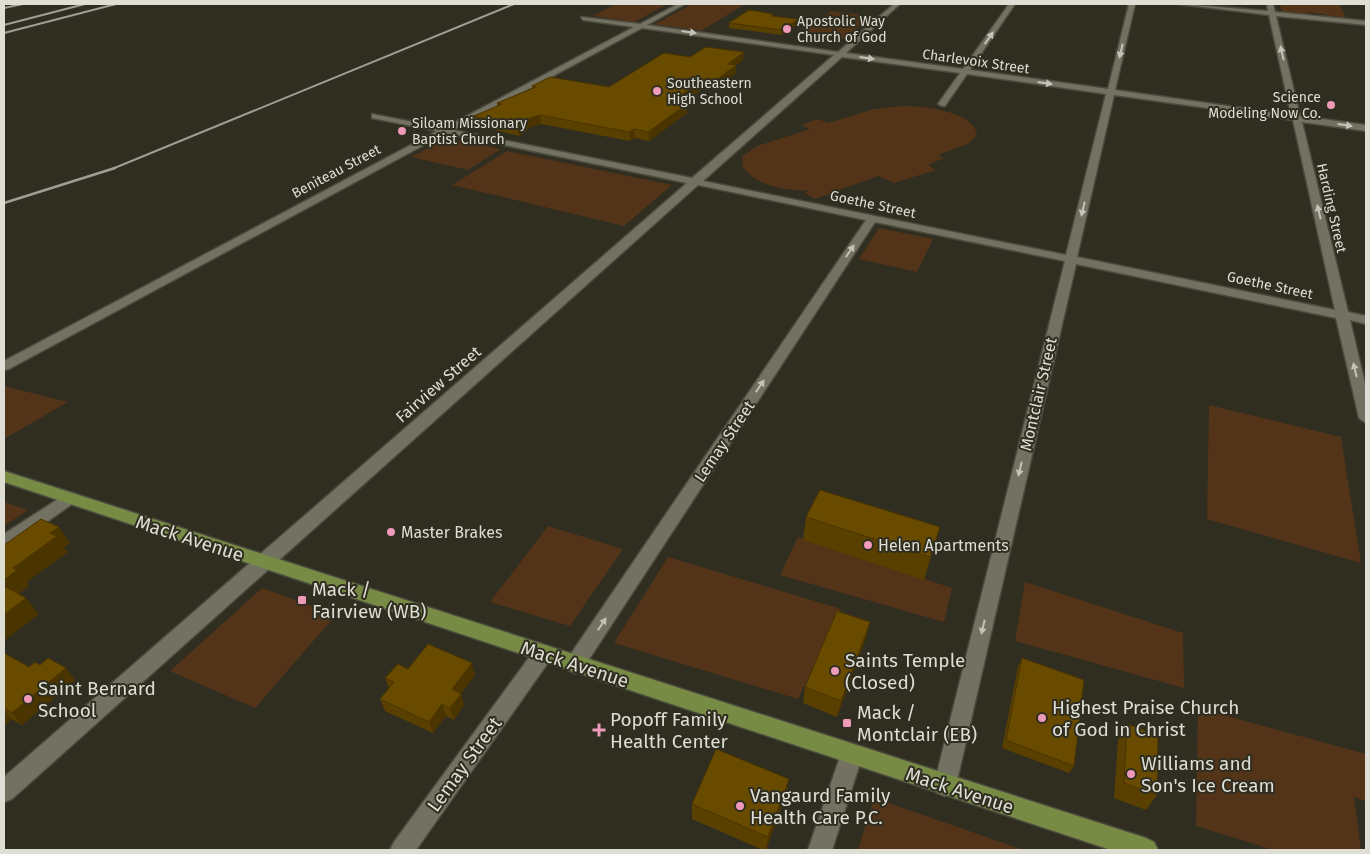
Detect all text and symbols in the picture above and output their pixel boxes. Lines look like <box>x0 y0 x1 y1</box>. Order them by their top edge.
place label: Apostolic Way Church of God <box>797 13 887 46</box>
marker: Apostolic Way Church of God <box>781 23 793 35</box>
one-way arrow <box>681 29 697 37</box>
one-way arrow <box>984 31 994 45</box>
one-way arrow <box>1117 44 1125 59</box>
street label: Charlevoix Street <box>921 46 1032 78</box>
one-way arrow <box>1278 46 1286 61</box>
one-way arrow <box>860 54 876 62</box>
place label: Southeastern High School <box>667 75 752 108</box>
one-way arrow <box>1038 79 1054 87</box>
marker: Southeastern High School <box>651 85 663 97</box>
place label: Science Modeling Now Co. <box>1208 89 1321 122</box>
marker: Science Modeling Now Co. <box>1325 99 1337 111</box>
place label: Siloam Missionary Baptist Church <box>412 115 527 148</box>
one-way arrow <box>1337 121 1353 129</box>
marker: Siloam Missionary Baptist Church <box>396 125 408 137</box>
street label: Beniteau Street <box>289 140 384 202</box>
street label: Harding Street <box>1313 162 1350 256</box>
street label: Goethe Street <box>828 187 918 222</box>
one-way arrow <box>1079 202 1087 217</box>
one-way arrow <box>1315 204 1323 219</box>
one-way arrow <box>845 244 855 258</box>
street label: Goethe Street <box>1225 268 1315 303</box>
street label: Montclair Street <box>1016 335 1061 453</box>
street label: Fairview Street <box>392 342 485 426</box>
one-way arrow <box>1351 363 1359 378</box>
one-way arrow <box>755 380 765 393</box>
street label: Lemay Street <box>690 397 759 486</box>
one-way arrow <box>1016 462 1024 477</box>
street label: Mack Avenue <box>133 510 247 567</box>
place label: Master Brakes <box>401 523 502 542</box>
marker: Master Brakes <box>385 526 397 538</box>
place label: Helen Apartments <box>878 536 1009 555</box>
marker: Helen Apartments <box>862 539 874 551</box>
place label: Mack / Fairview (WB) <box>312 578 427 623</box>
marker: Mack / Fairview (WB) <box>296 594 308 606</box>
one-way arrow <box>597 617 607 630</box>
one-way arrow <box>978 620 986 635</box>
street label: Mack Avenue <box>518 636 632 693</box>
place label: Saints Temple (Closed) <box>845 649 965 694</box>
marker: Saints Temple (Closed) <box>829 665 841 677</box>
place label: Saint Bernard School <box>38 677 156 722</box>
marker: Saint Bernard School <box>22 693 34 705</box>
place label: Highest Praise Church of God in Christ <box>1052 696 1239 741</box>
place label: Mack / Montclair (EB) <box>857 701 977 746</box>
place label: Popoff Family Health Center <box>610 708 729 753</box>
street label: Lemay Street <box>422 712 507 816</box>
marker: Highest Praise Church of God in Christ <box>1036 712 1048 724</box>
marker: Mack / Montclair (EB) <box>841 717 853 729</box>
marker: Popoff Family Health Center <box>592 723 606 737</box>
place label: Williams and Son's Ice Cream <box>1141 752 1275 797</box>
street label: Mack Avenue <box>903 762 1017 819</box>
marker: Williams and Son's Ice Cream <box>1125 768 1137 780</box>
place label: Vangaurd Family Health Care P.C. <box>750 784 891 829</box>
marker: Vangaurd Family Health Care P.C. <box>734 800 746 812</box>

